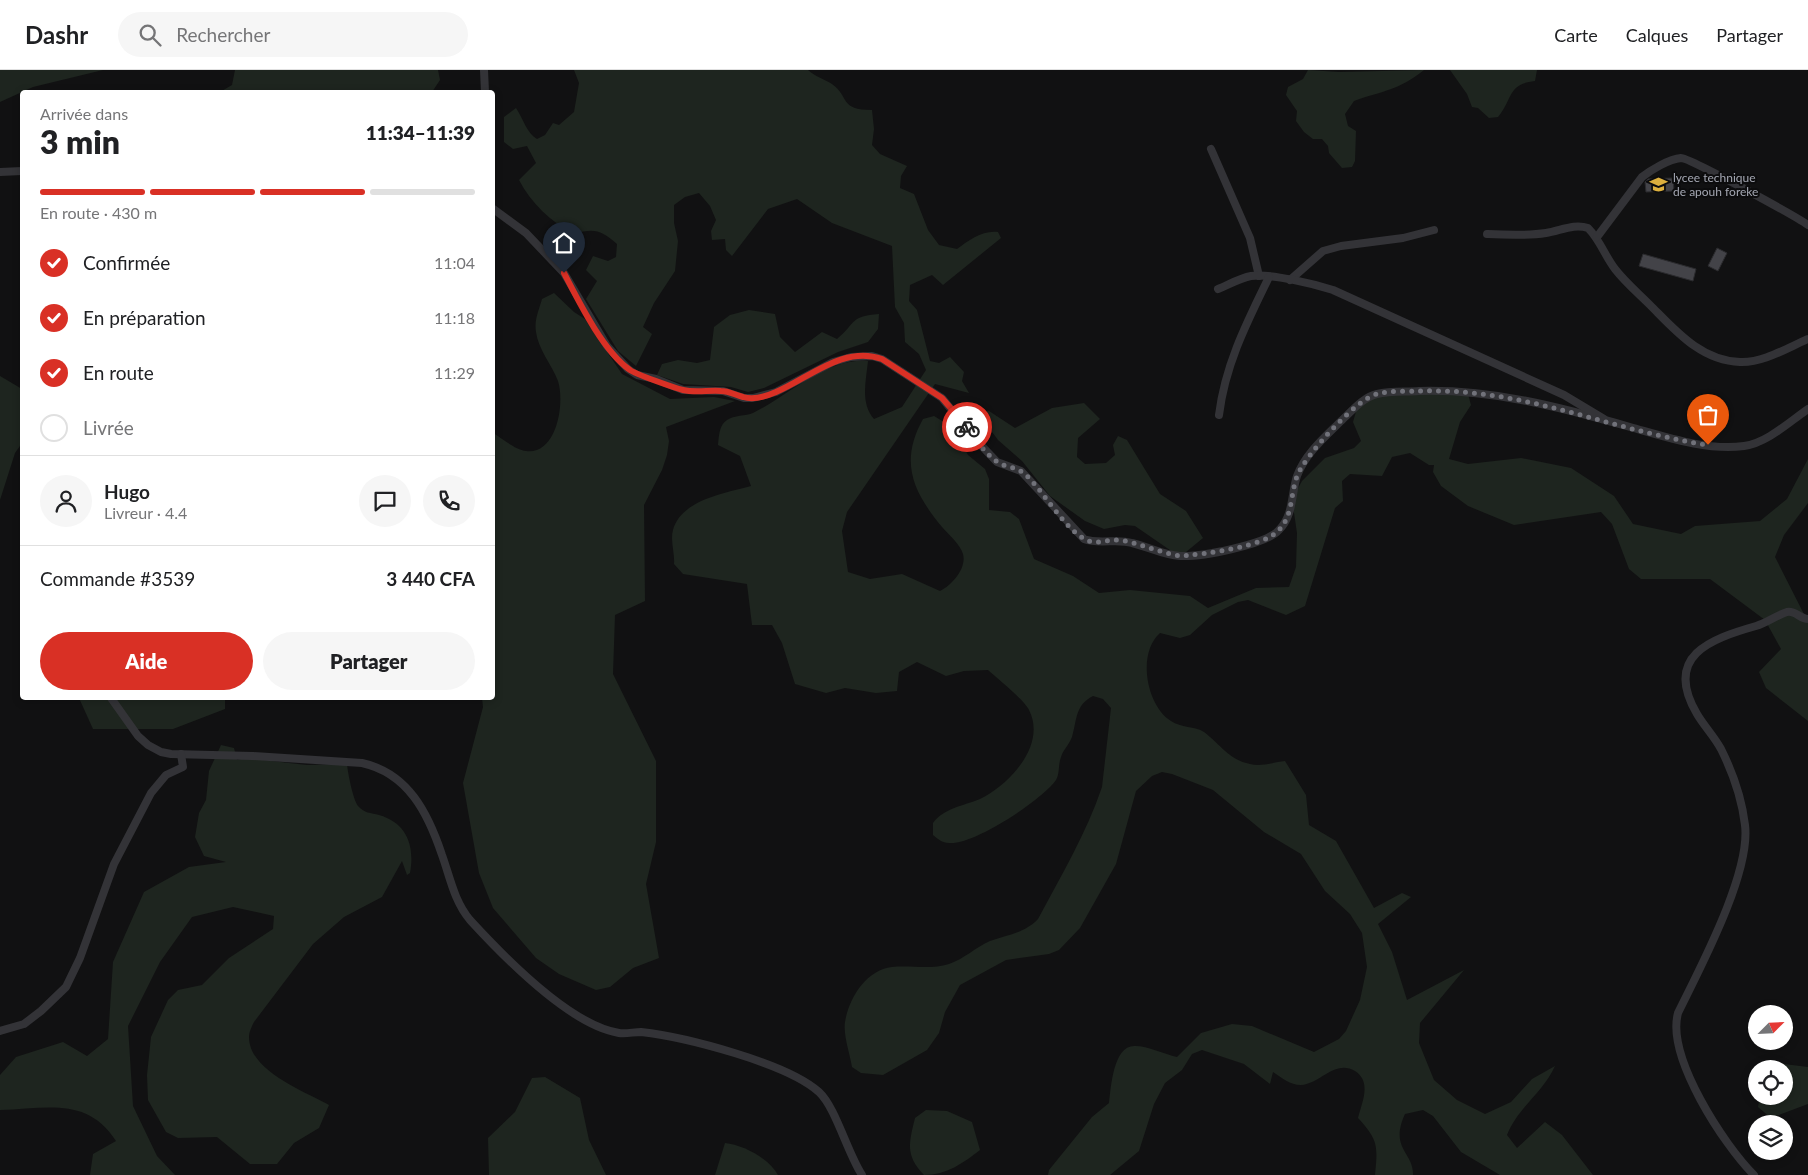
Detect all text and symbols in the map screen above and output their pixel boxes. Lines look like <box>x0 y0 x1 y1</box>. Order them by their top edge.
search box <box>118 12 468 57</box>
text: Dashr <box>25 20 88 49</box>
icon: search <box>136 21 164 49</box>
text: Rechercher <box>176 23 270 46</box>
text: Carte <box>1554 24 1598 46</box>
text: Calques <box>1626 24 1688 46</box>
text: Partager <box>1716 24 1783 46</box>
text: Arrivée dans <box>40 104 128 123</box>
text: 11:34–11:39 <box>366 121 475 144</box>
text: 3 min <box>40 122 120 161</box>
place label: lycee technique de apouh foreke <box>1673 170 1758 199</box>
school or university icon: lycee technique de apouh foreke <box>1649 175 1669 195</box>
text: En route · 430 m <box>40 203 157 222</box>
pin <box>543 222 585 273</box>
icon: home <box>550 229 578 257</box>
icon: check <box>40 249 68 277</box>
text: Confirmée <box>83 251 170 274</box>
text: 11:04 <box>434 253 475 272</box>
icon: check <box>40 304 68 332</box>
text: En préparation <box>83 306 206 329</box>
text: 11:18 <box>434 308 475 327</box>
icon: check <box>40 359 68 387</box>
text: En route <box>83 361 154 384</box>
text: 11:29 <box>434 363 475 382</box>
pin <box>1687 394 1729 445</box>
icon: bag <box>1694 401 1722 429</box>
courier <box>942 402 992 452</box>
icon: bike <box>953 413 981 441</box>
text: Livrée <box>83 416 134 439</box>
button: person <box>40 475 92 527</box>
button: chat <box>359 475 411 527</box>
button: phone <box>423 475 475 527</box>
text: Hugo <box>104 480 150 503</box>
text: Livreur · 4.4 <box>104 503 187 522</box>
text: Commande #3539 <box>40 567 195 590</box>
text: 3 440 CFA <box>386 567 475 590</box>
button: Aide <box>40 632 253 690</box>
button: Partager <box>263 632 475 690</box>
north arrow <box>1748 1005 1792 1050</box>
map controls <box>1748 1005 1793 1160</box>
button: locate <box>1748 1060 1793 1105</box>
button: layers <box>1748 1115 1793 1160</box>

